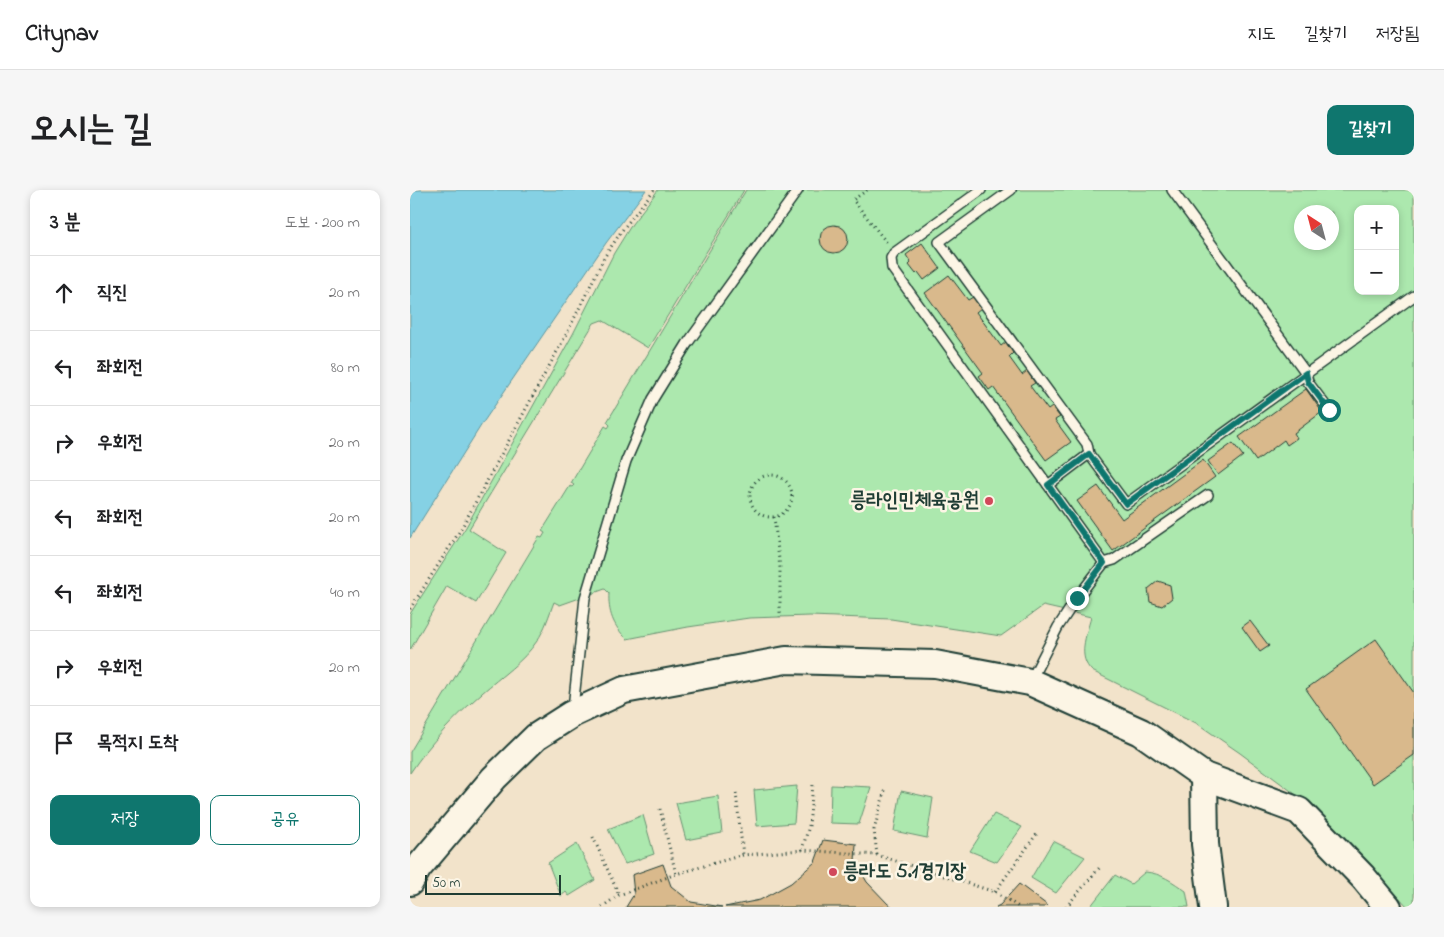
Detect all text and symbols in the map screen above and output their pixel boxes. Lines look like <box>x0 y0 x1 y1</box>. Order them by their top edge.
text: Citynav <box>25 17 98 52</box>
text: 지도 <box>1247 22 1276 48</box>
text: 길찾기 <box>1304 22 1348 48</box>
text: 저장됨 <box>1376 22 1419 48</box>
text: 오시는 길 <box>30 105 151 156</box>
button: 길찾기 <box>1327 105 1414 155</box>
north arrow <box>1294 205 1339 250</box>
map controls <box>1354 205 1399 295</box>
button: + <box>1354 205 1399 250</box>
text: 3 분 <box>50 208 81 238</box>
text: 도보 · 200 m <box>285 211 360 235</box>
button: − <box>1354 250 1399 295</box>
icon: ahead <box>50 279 78 307</box>
text: 직진 <box>97 280 128 307</box>
text: 20 m <box>329 281 360 305</box>
icon: left <box>50 354 78 382</box>
text: 좌회전 <box>97 355 143 382</box>
text: 80 m <box>331 356 360 380</box>
route start <box>1318 399 1341 422</box>
icon: right <box>50 429 78 457</box>
text: 우회전 <box>97 430 143 457</box>
text: 20 m <box>329 431 360 455</box>
place label: 릉라인민체육공원 <box>850 487 979 516</box>
marker: 릉라인민체육공원 <box>983 495 995 507</box>
icon: left <box>50 504 78 532</box>
text: 좌회전 <box>97 505 143 532</box>
text: 20 m <box>329 506 360 530</box>
icon: left <box>50 579 78 607</box>
text: 좌회전 <box>97 580 143 607</box>
text: 40 m <box>330 581 360 605</box>
route end <box>1066 587 1089 610</box>
icon: right <box>50 654 78 682</box>
text: 우회전 <box>97 655 143 682</box>
text: 20 m <box>329 656 360 680</box>
icon: arrive <box>50 729 78 757</box>
text: 목적지 도착 <box>97 730 178 757</box>
button: 저장 <box>50 795 200 845</box>
button: 공유 <box>210 795 360 845</box>
place label: 릉라도 5.1경기장 <box>843 858 966 887</box>
marker: 릉라도 5.1경기장 <box>827 866 839 878</box>
scale bar <box>425 872 561 895</box>
text: 50 m <box>432 873 460 894</box>

